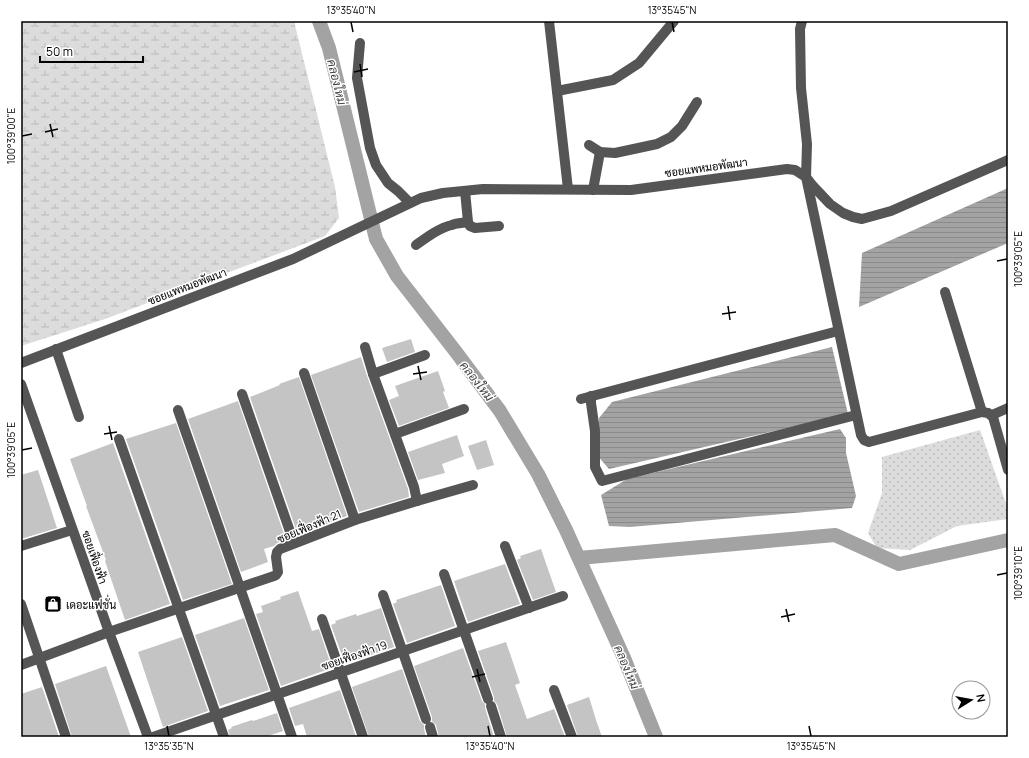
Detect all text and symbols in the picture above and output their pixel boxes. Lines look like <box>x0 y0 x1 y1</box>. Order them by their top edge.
text: 13°35'40"N <box>327 3 376 17</box>
text: 13°35'45"N <box>648 3 696 17</box>
scale bar <box>40 38 143 64</box>
text: 50 m <box>46 43 73 60</box>
water label: คลองใหม่ <box>323 57 351 108</box>
text: 100°39'00"E <box>4 108 18 164</box>
street label: ซอยแพหมอพัฒนา <box>664 154 748 180</box>
text: 100°39'05"E <box>1011 231 1025 287</box>
street label: ซอยแพหมอพัฒนา <box>145 264 229 308</box>
water label: คลองใหม่ <box>456 358 499 405</box>
text: 100°39'05"E <box>4 422 18 478</box>
street label: ซอยเฟื่องฟ้า 21 <box>273 503 343 546</box>
street label: ซอยเฟื่องฟ้า <box>79 527 114 586</box>
text: 100°39'10"E <box>1011 546 1025 600</box>
shop icon: เดอะแฟชั่น <box>43 594 63 614</box>
place label: เดอะแฟชั่น <box>66 594 116 612</box>
street label: ซอยเฟื่องฟ้า 19 <box>318 634 389 673</box>
water label: คลองใหม่ <box>610 642 644 693</box>
north arrow <box>951 680 991 720</box>
text: N <box>973 693 989 703</box>
text: 13°35'35"N <box>144 739 194 753</box>
text: 13°35'40"N <box>466 739 515 753</box>
text: 13°35'45"N <box>787 739 835 753</box>

